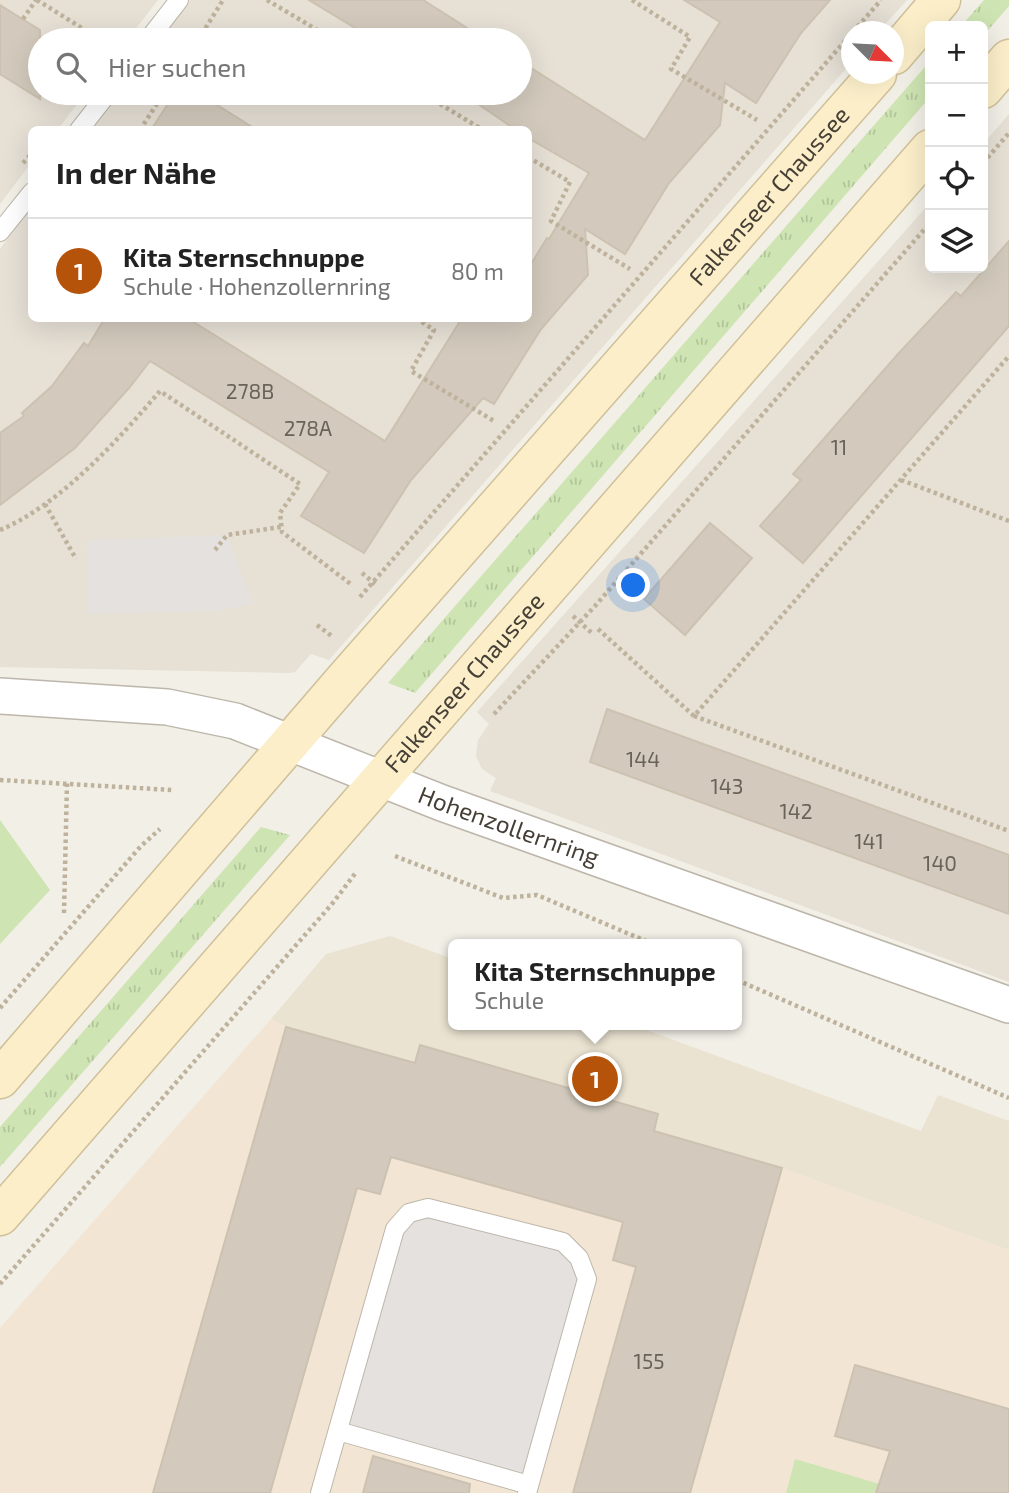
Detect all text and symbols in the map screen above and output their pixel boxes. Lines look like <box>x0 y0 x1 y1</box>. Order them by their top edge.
north arrow <box>841 21 904 84</box>
map controls <box>925 21 988 273</box>
button: + <box>925 21 988 84</box>
search box <box>28 28 532 105</box>
icon: search <box>52 48 90 86</box>
text: Hier suchen <box>108 51 246 82</box>
button: − <box>925 84 988 147</box>
street label: Falkenseer Chaussee <box>682 100 855 291</box>
button: locate <box>925 147 988 210</box>
text: In der Nähe <box>56 154 217 190</box>
button: layers <box>925 210 988 273</box>
text: Kita Sternschnuppe <box>123 241 365 272</box>
text: 1 <box>74 257 84 285</box>
text: 80 m <box>451 257 504 285</box>
text: Schule · Hohenzollernring <box>123 272 391 300</box>
house number: 278B <box>226 378 274 403</box>
house number: 278A <box>284 415 332 440</box>
house number: 11 <box>831 434 847 459</box>
your location <box>616 568 650 602</box>
street label: Falkenseer Chaussee <box>377 586 549 778</box>
house number: 144 <box>626 746 660 771</box>
house number: 143 <box>711 773 743 798</box>
street label: Hohenzollernring <box>414 779 603 871</box>
house number: 142 <box>779 798 813 823</box>
house number: 141 <box>854 828 884 853</box>
house number: 140 <box>923 850 957 875</box>
popup <box>448 939 742 1030</box>
text: Kita Sternschnuppe <box>474 955 716 986</box>
text: Schule <box>474 986 544 1014</box>
pin: 1 <box>572 1053 618 1105</box>
house number: 155 <box>634 1348 664 1373</box>

